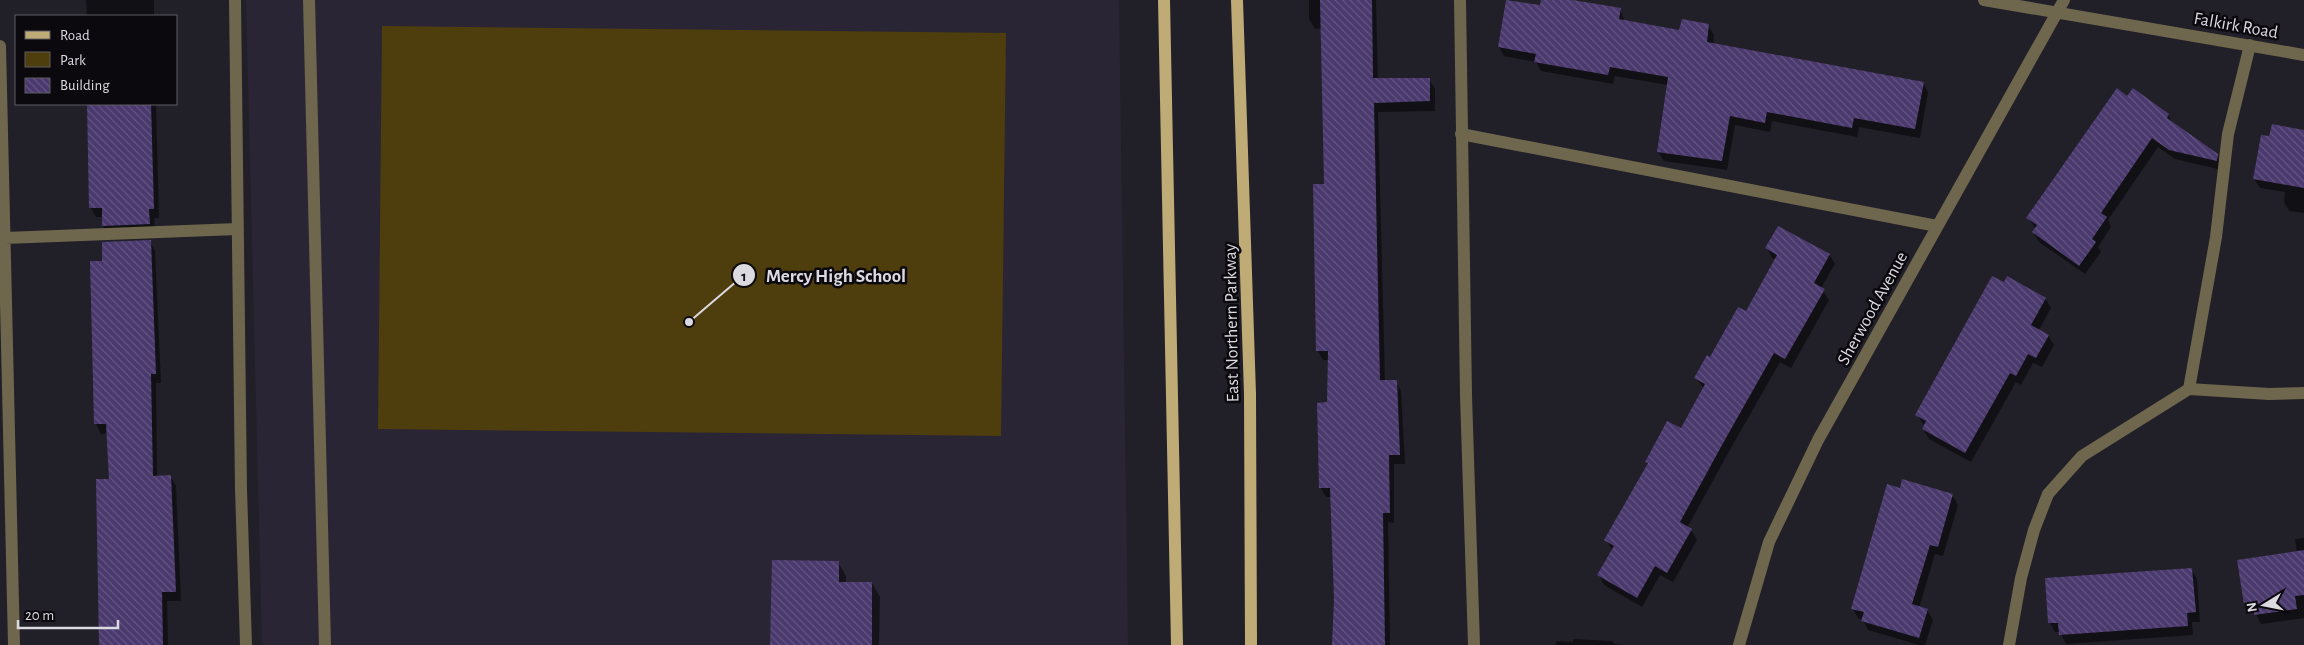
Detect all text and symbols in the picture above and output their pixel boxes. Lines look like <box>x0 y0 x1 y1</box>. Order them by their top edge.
street label: Falkirk Road <box>2192 10 2279 42</box>
legend <box>15 15 178 105</box>
text: Road <box>60 28 90 43</box>
text: Park <box>60 53 86 68</box>
text: Building <box>60 78 110 93</box>
street label: East Northern Parkway <box>1222 243 1242 402</box>
street label: Sherwood Avenue <box>1834 249 1911 368</box>
callout: Mercy High School <box>731 258 916 292</box>
text: Mercy High School <box>766 267 906 286</box>
text: 1 <box>741 269 747 284</box>
north arrow <box>2239 580 2289 630</box>
scale bar <box>18 598 118 630</box>
text: N <box>2244 601 2260 613</box>
text: 20 m <box>25 608 54 623</box>

